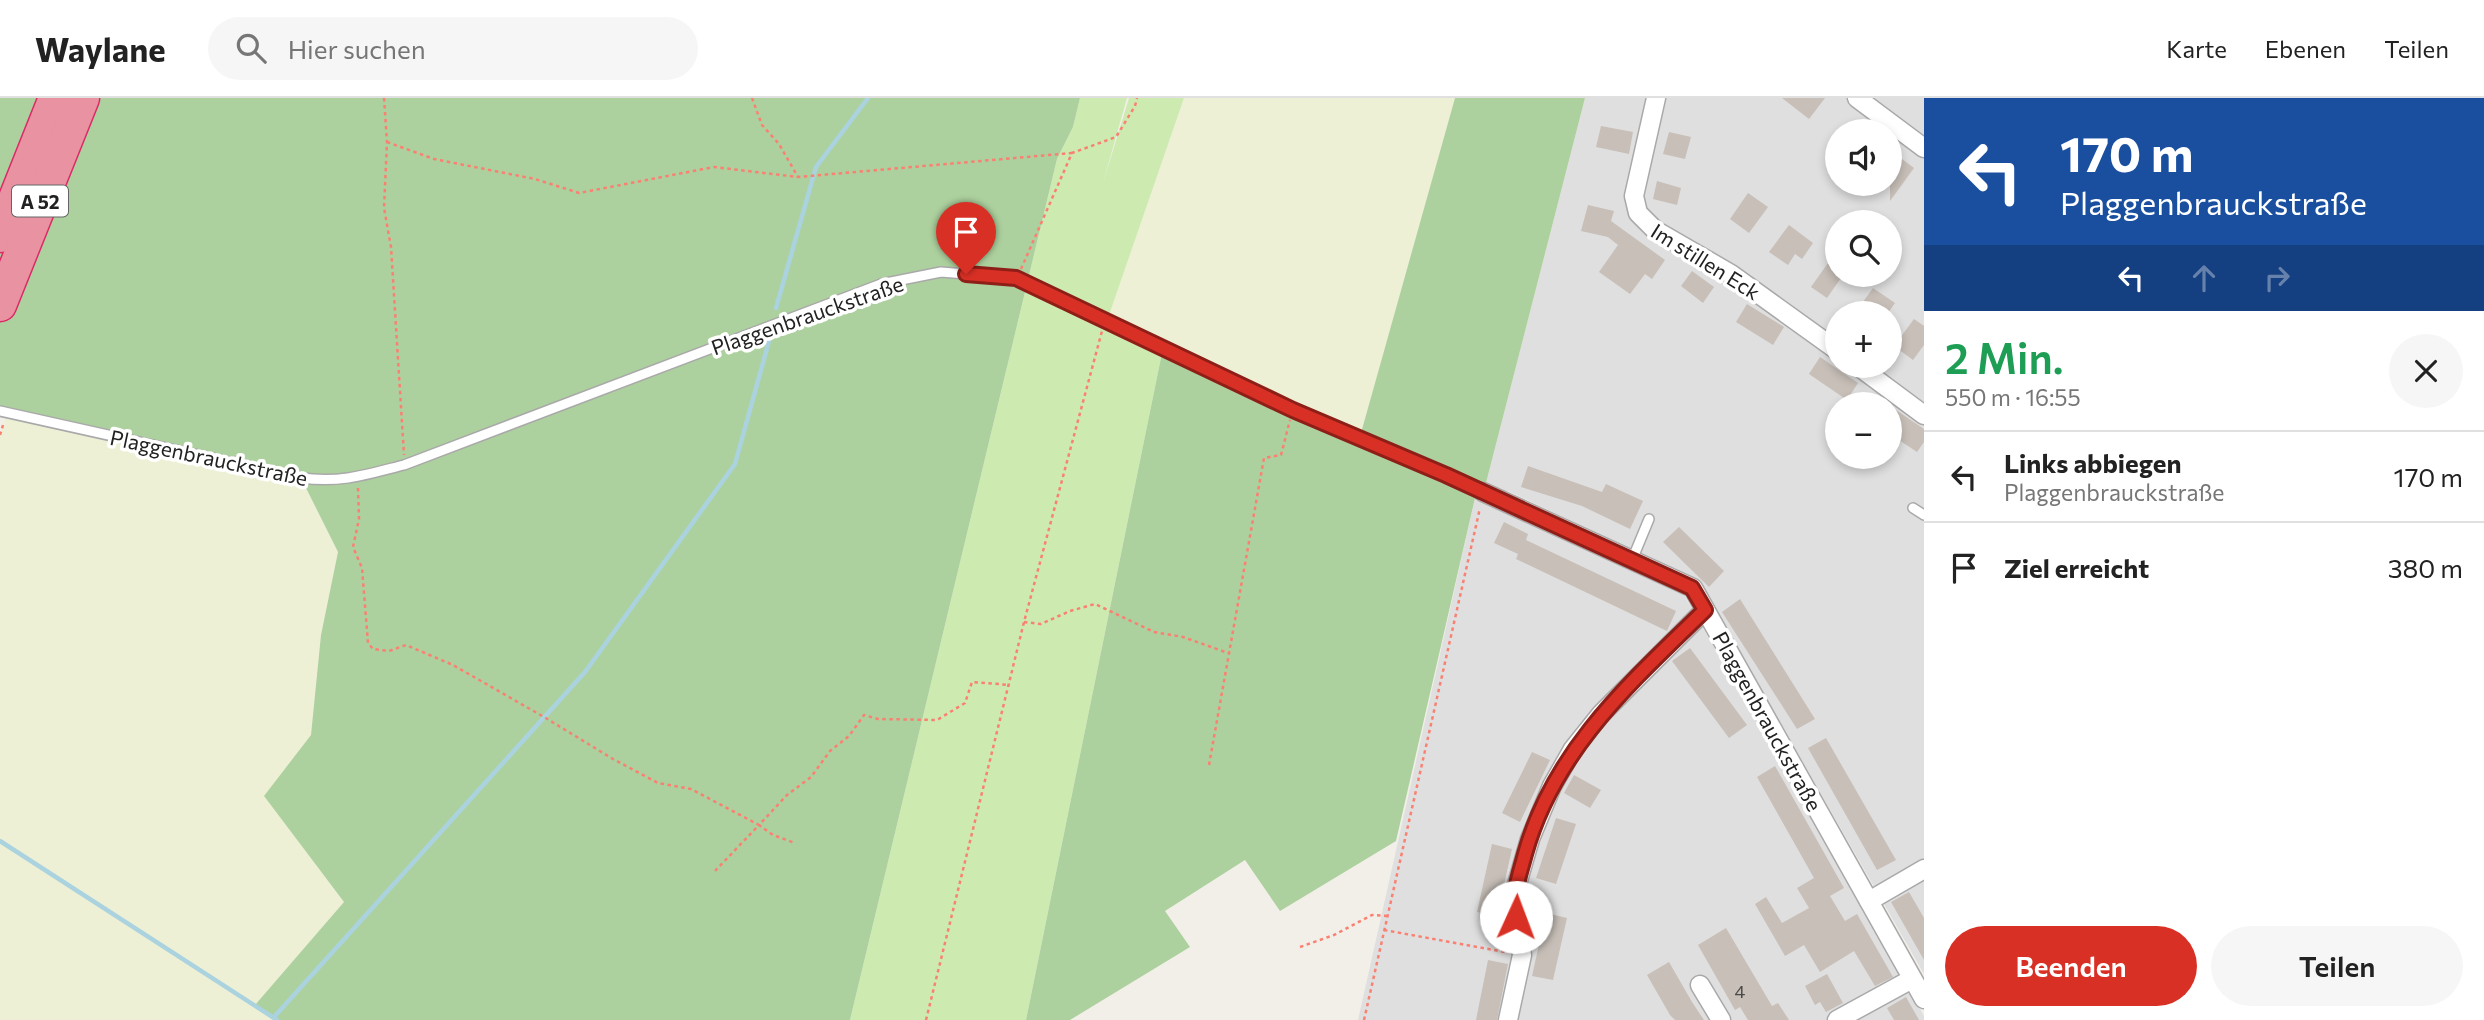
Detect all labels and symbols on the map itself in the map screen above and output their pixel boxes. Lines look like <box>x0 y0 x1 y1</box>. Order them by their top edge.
road number: A 52 <box>12 186 68 216</box>
pin <box>936 202 996 274</box>
street label: Im stillen Eck <box>1647 218 1765 304</box>
street label: Plaggenbrauckstraße <box>708 270 906 360</box>
street label: Plaggenbrauckstraße <box>108 424 310 490</box>
street label: Plaggenbrauckstraße <box>1708 627 1828 815</box>
position arrow <box>1479 880 1553 954</box>
house number: 4 <box>1735 980 1746 1002</box>

